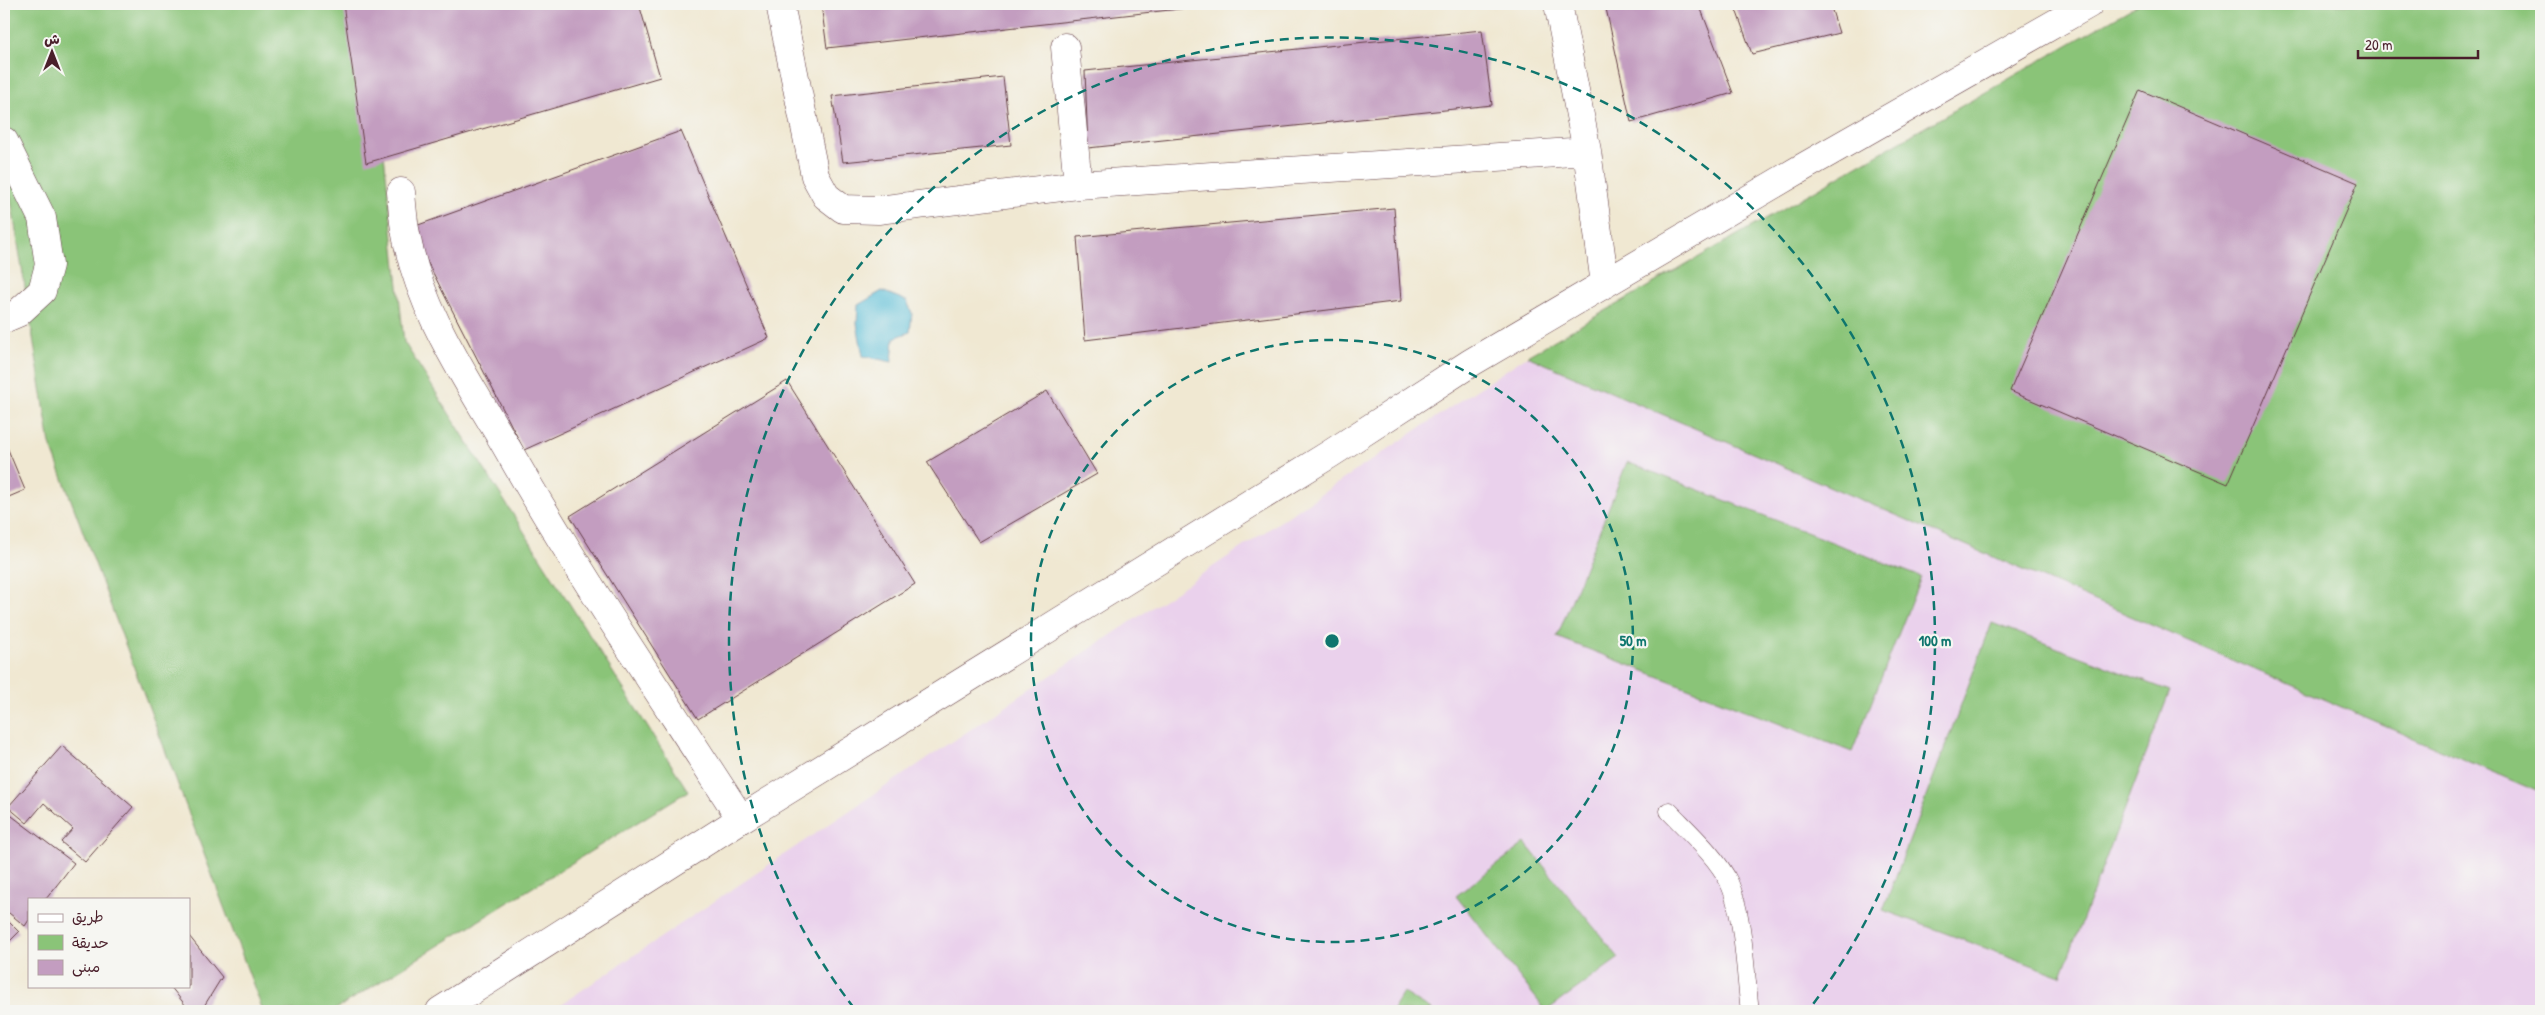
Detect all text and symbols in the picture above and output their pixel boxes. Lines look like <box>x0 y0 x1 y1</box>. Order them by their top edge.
north arrow <box>28 28 78 78</box>
scale bar <box>2358 28 2478 60</box>
text: ش <box>44 29 60 48</box>
text: 20 m <box>2365 34 2392 55</box>
text: 50 m <box>1620 630 1646 651</box>
text: 100 m <box>1919 630 1951 651</box>
centre of rings <box>1323 632 1341 650</box>
legend <box>28 898 190 988</box>
text: طريق <box>72 906 104 927</box>
text: حديقة <box>72 932 109 953</box>
text: مبنى <box>72 956 100 977</box>

